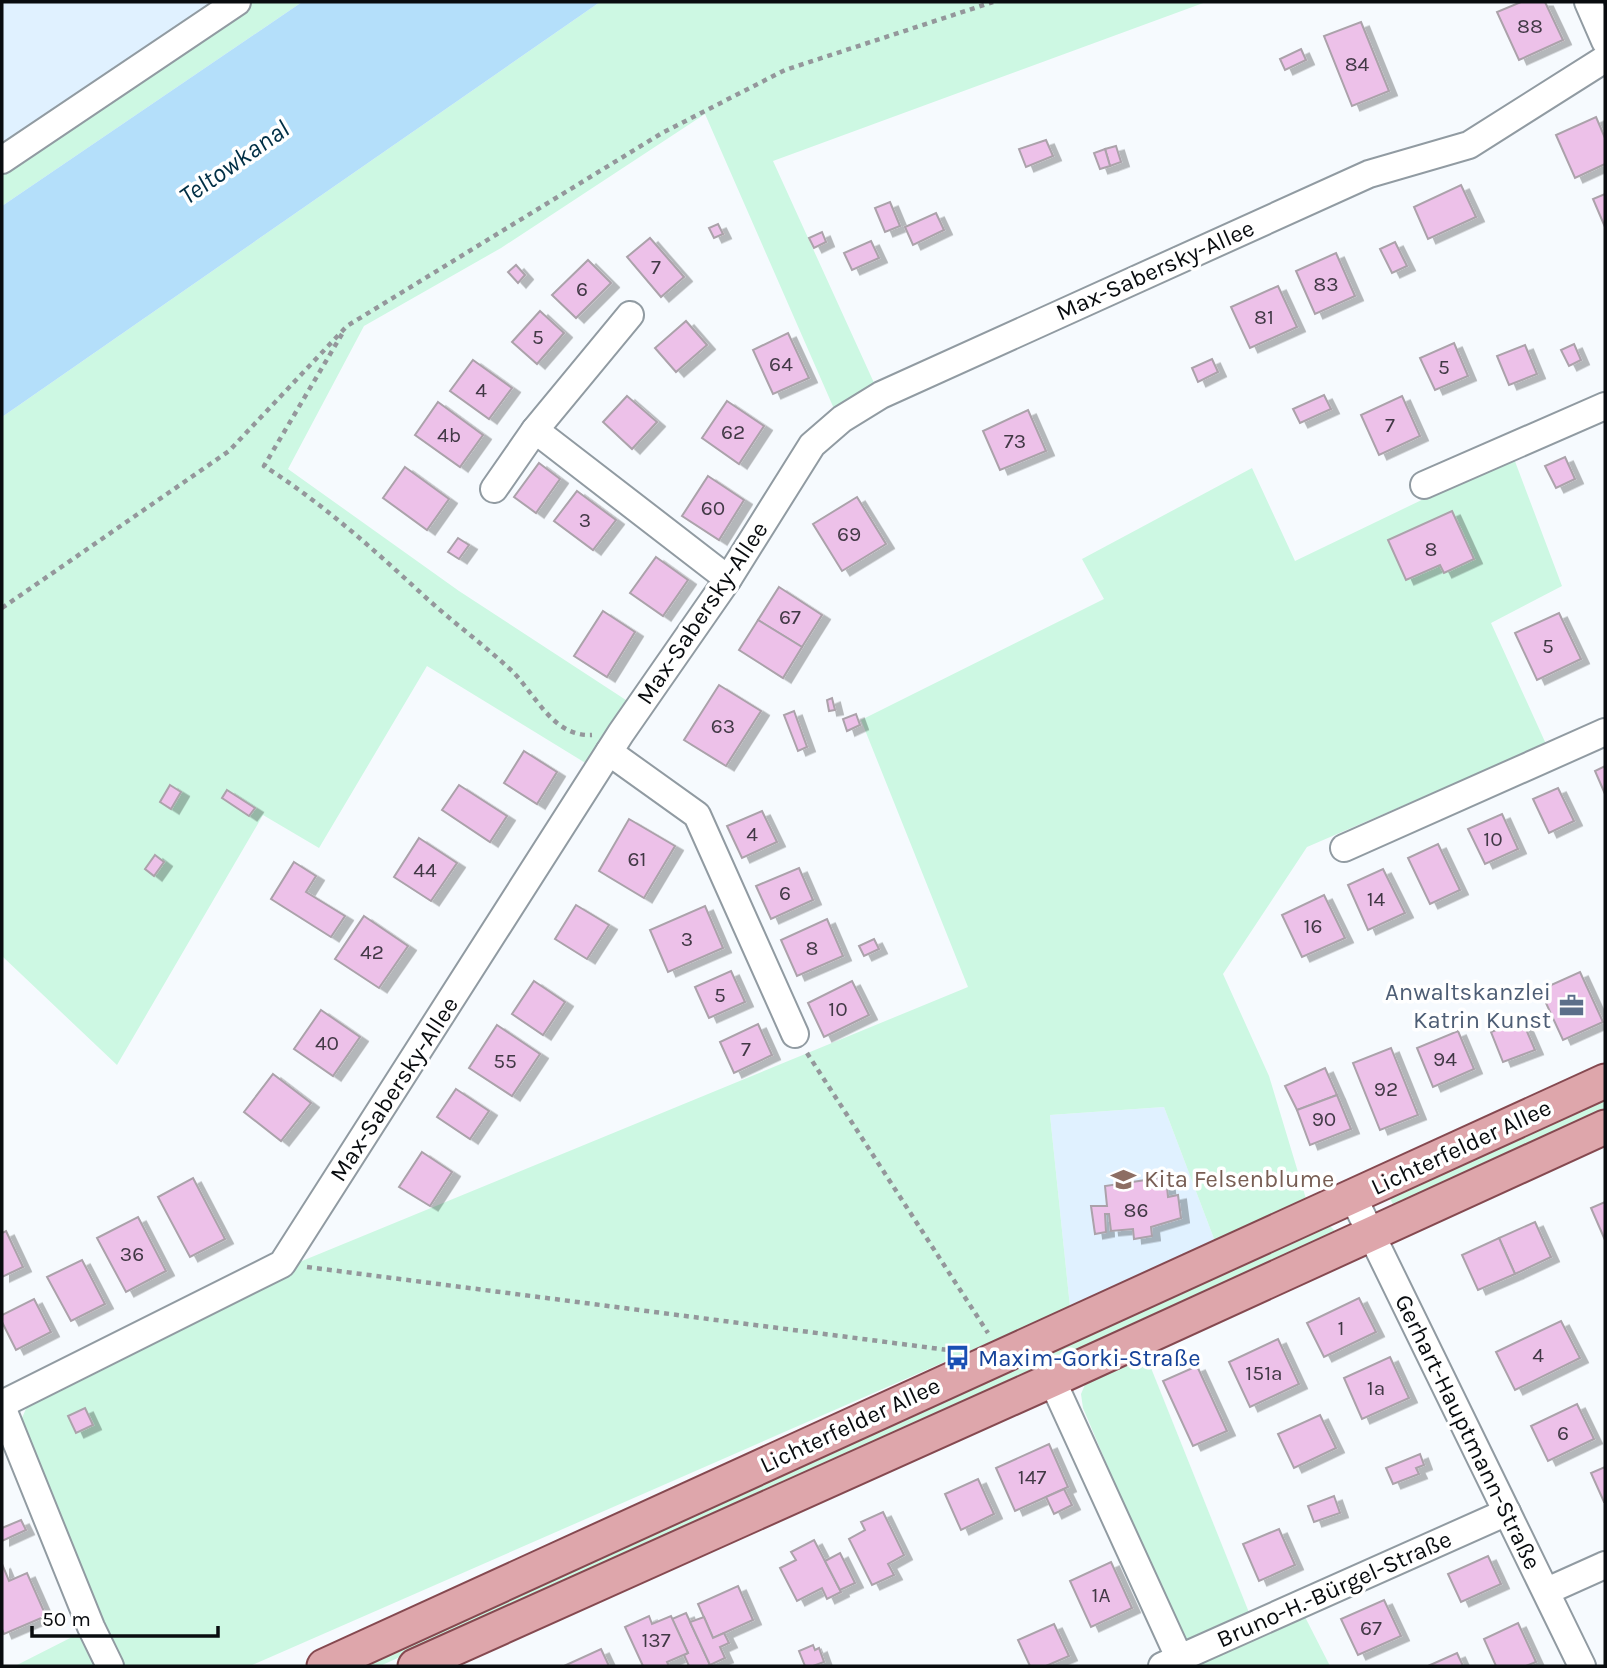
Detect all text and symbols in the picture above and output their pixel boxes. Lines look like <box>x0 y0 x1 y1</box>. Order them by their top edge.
house number: 88 <box>1517 14 1543 38</box>
house number: 84 <box>1345 52 1370 76</box>
water label: Teltowkanal <box>173 113 295 212</box>
street label: Max-Sabersky-Allee <box>1051 214 1259 326</box>
house number: 7 <box>651 255 661 279</box>
house number: 83 <box>1313 272 1339 296</box>
house number: 6 <box>576 277 588 301</box>
house number: 81 <box>1254 305 1274 329</box>
house number: 5 <box>532 325 544 349</box>
house number: 64 <box>769 352 793 376</box>
house number: 5 <box>1438 355 1450 379</box>
house number: 4 <box>475 378 487 402</box>
house number: 7 <box>1385 413 1395 437</box>
house number: 62 <box>721 420 745 444</box>
house number: 4b <box>437 423 461 447</box>
house number: 73 <box>1004 429 1026 453</box>
house number: 60 <box>701 496 725 520</box>
house number: 3 <box>579 508 591 532</box>
street label: Max-Sabersky-Allee <box>630 516 774 710</box>
house number: 69 <box>837 522 861 546</box>
house number: 8 <box>1425 537 1437 561</box>
house number: 67 <box>779 605 801 629</box>
house number: 5 <box>1542 634 1554 658</box>
house number: 63 <box>711 714 735 738</box>
house number: 4 <box>746 822 758 846</box>
house number: 10 <box>1483 827 1503 851</box>
house number: 61 <box>628 847 646 871</box>
house number: 44 <box>413 858 437 882</box>
house number: 6 <box>779 881 791 905</box>
house number: 14 <box>1367 887 1386 911</box>
house number: 16 <box>1304 914 1322 938</box>
house number: 3 <box>681 927 693 951</box>
house number: 8 <box>806 936 818 960</box>
house number: 42 <box>360 940 384 964</box>
place label: Anwaltskanzlei Katrin Kunst <box>1385 978 1551 1034</box>
house number: 5 <box>714 983 726 1007</box>
street label: Max-Sabersky-Allee <box>324 992 464 1186</box>
office icon: Anwaltskanzlei Katrin Kunst <box>1557 992 1585 1020</box>
house number: 10 <box>828 997 848 1021</box>
house number: 40 <box>315 1031 339 1055</box>
house number: 7 <box>741 1037 751 1061</box>
house number: 94 <box>1433 1047 1457 1071</box>
house number: 55 <box>493 1049 517 1073</box>
house number: 92 <box>1374 1077 1398 1101</box>
street label: Lichterfelder Allee <box>1367 1093 1555 1201</box>
house number: 90 <box>1312 1107 1336 1131</box>
school or university icon: Kita Felsenblume <box>1110 1165 1138 1193</box>
place label: Kita Felsenblume <box>1144 1165 1334 1193</box>
house number: 86 <box>1124 1198 1148 1222</box>
house number: 36 <box>120 1242 144 1266</box>
street label: Gerhart-Hauptmann-Straße <box>1389 1290 1547 1574</box>
house number: 1 <box>1338 1316 1344 1340</box>
house number: 4 <box>1532 1343 1544 1367</box>
bus stop icon: Maxim-Gorki-Straße <box>944 1344 972 1372</box>
place label: Maxim-Gorki-Straße <box>978 1344 1201 1372</box>
house number: 151a <box>1245 1361 1283 1385</box>
street label: Lichterfelder Allee <box>756 1371 944 1479</box>
house number: 1a <box>1367 1376 1385 1400</box>
house number: 6 <box>1557 1421 1569 1445</box>
house number: 147 <box>1018 1465 1046 1489</box>
street label: Bruno-H.-Bürgel-Straße <box>1212 1525 1456 1653</box>
house number: 1A <box>1091 1583 1111 1607</box>
scale bar <box>32 1594 217 1638</box>
text: 50 m <box>42 1607 91 1631</box>
house number: 67 <box>1360 1616 1382 1640</box>
house number: 137 <box>641 1628 671 1652</box>

